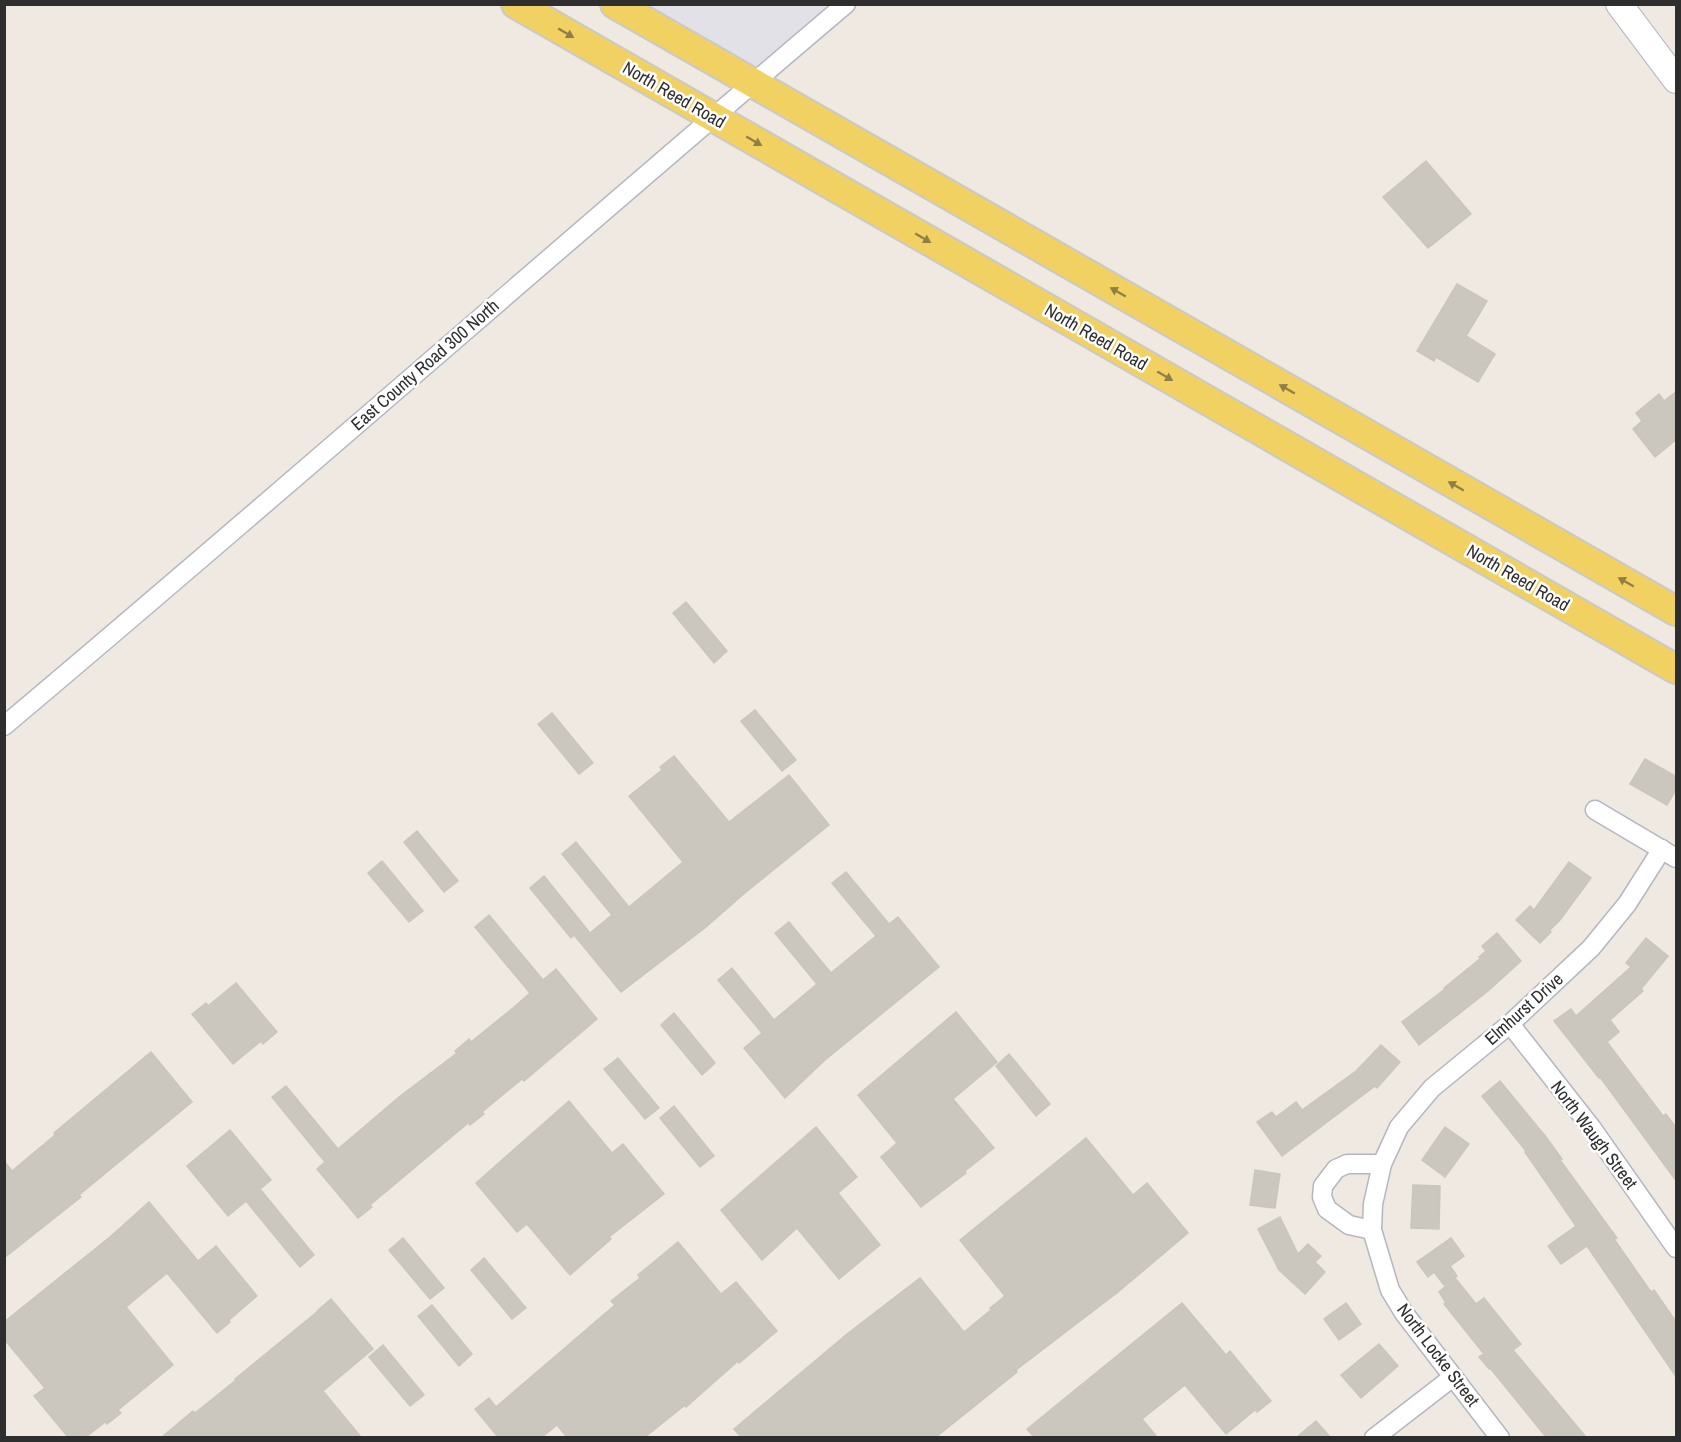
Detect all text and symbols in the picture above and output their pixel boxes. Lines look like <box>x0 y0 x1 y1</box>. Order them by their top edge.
one-way arrow <box>558 28 575 38</box>
street label: North Reed Road <box>618 55 730 134</box>
one-way arrow <box>746 135 762 146</box>
one-way arrow <box>915 232 931 243</box>
one-way arrow <box>1109 287 1126 297</box>
street label: East County Road 300 North <box>345 293 504 436</box>
street label: North Reed Road <box>1040 297 1152 376</box>
one-way arrow <box>1157 371 1173 382</box>
one-way arrow <box>1278 384 1295 394</box>
one-way arrow <box>1448 481 1465 491</box>
street label: North Reed Road <box>1462 538 1574 617</box>
one-way arrow <box>1618 577 1634 588</box>
street label: Elmhurst Drive <box>1479 967 1568 1051</box>
street label: North Waugh Street <box>1545 1075 1643 1194</box>
street label: North Locke Street <box>1391 1298 1485 1411</box>

